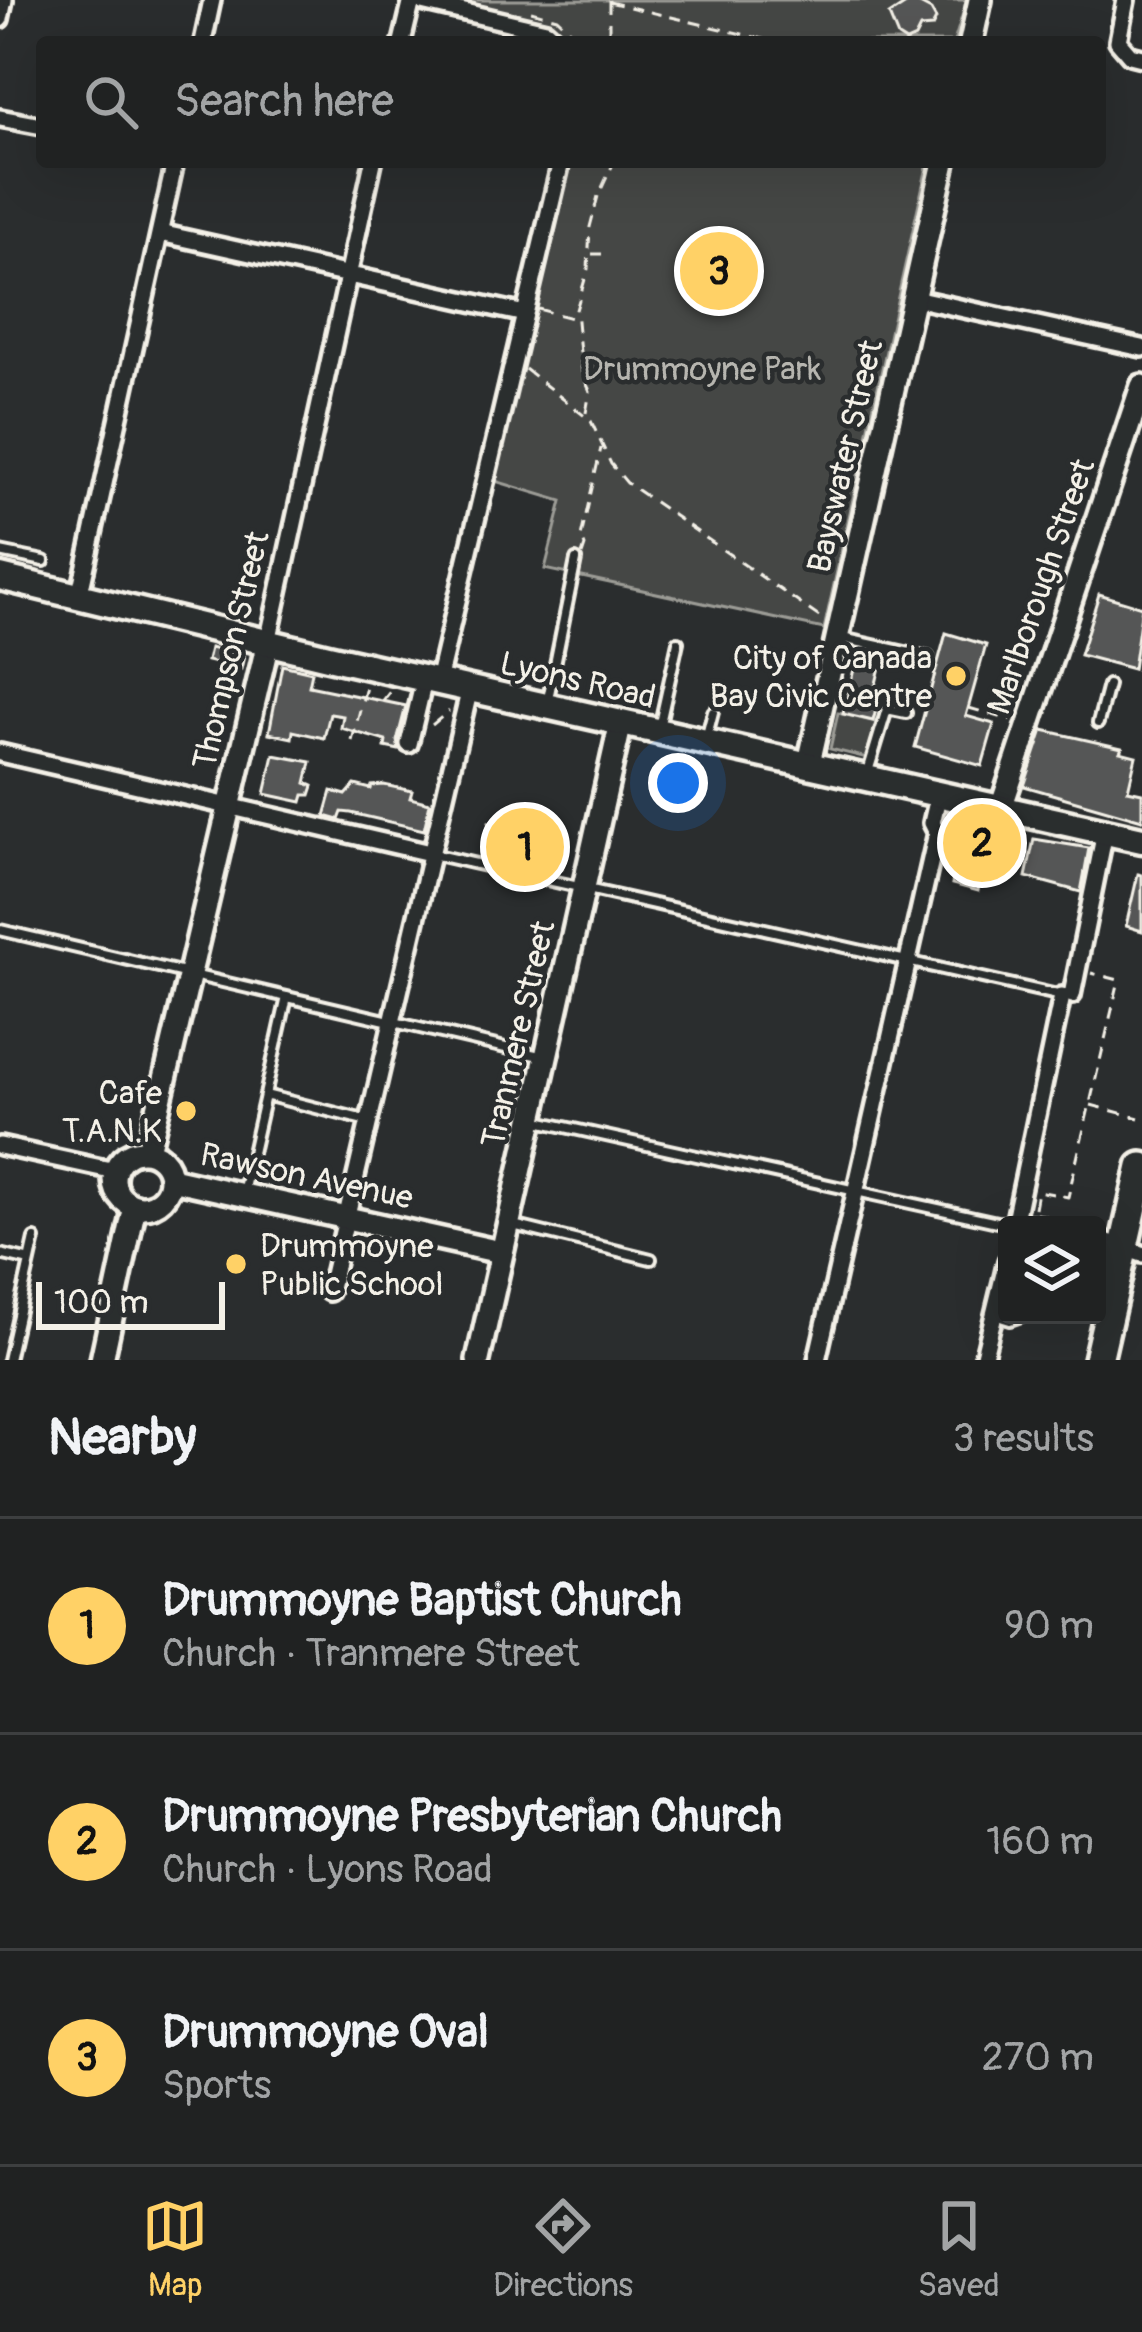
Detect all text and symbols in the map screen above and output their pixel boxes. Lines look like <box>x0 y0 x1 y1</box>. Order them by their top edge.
search box <box>36 36 1106 168</box>
icon: search <box>78 69 144 135</box>
text: Search here <box>174 74 394 130</box>
pin: 3 <box>680 226 758 316</box>
street label: Bayswater Street <box>799 335 892 577</box>
park label: Drummoyne Park <box>583 349 821 390</box>
street label: Marlborough Street <box>979 453 1105 719</box>
street label: Thompson Street <box>184 527 279 773</box>
place label: City of Canada Bay Civic Centre <box>710 638 932 717</box>
street label: Lyons Road <box>496 643 659 718</box>
marker: City of Canada Bay Civic Centre <box>943 663 969 689</box>
your location <box>648 753 708 813</box>
pin: 2 <box>943 798 1021 888</box>
pin: 1 <box>486 802 564 892</box>
street label: Tranmere Street <box>472 916 565 1152</box>
place label: Cafe T.A.N.K <box>62 1073 162 1152</box>
marker: Cafe T.A.N.K <box>173 1098 199 1124</box>
street label: Rawson Avenue <box>197 1134 417 1219</box>
map controls <box>998 1216 1106 1324</box>
button: layers <box>998 1216 1106 1324</box>
place label: Drummoyne Public School <box>260 1226 443 1305</box>
marker: Drummoyne Public School <box>223 1251 249 1277</box>
scale bar <box>36 1276 225 1329</box>
text: 100 m <box>54 1282 148 1323</box>
text: Nearby <box>48 1406 196 1470</box>
text: 3 results <box>953 1414 1094 1463</box>
text: Drummoyne Baptist Church <box>162 1573 682 1629</box>
text: 1 <box>79 1601 95 1650</box>
text: 90 m <box>1004 1601 1094 1650</box>
text: Church · Tranmere Street <box>162 1629 579 1678</box>
text: Drummoyne Presbyterian Church <box>162 1789 782 1845</box>
text: 2 <box>76 1817 98 1866</box>
text: 160 m <box>986 1817 1094 1866</box>
text: Church · Lyons Road <box>162 1845 493 1894</box>
text: Drummoyne Oval <box>162 2005 489 2061</box>
text: 3 <box>76 2033 98 2082</box>
text: 270 m <box>982 2033 1094 2082</box>
text: Sports <box>162 2061 271 2110</box>
tab: Map <box>142 2193 208 2306</box>
tab: Directions <box>493 2193 633 2306</box>
tab: Saved <box>918 2193 1000 2306</box>

